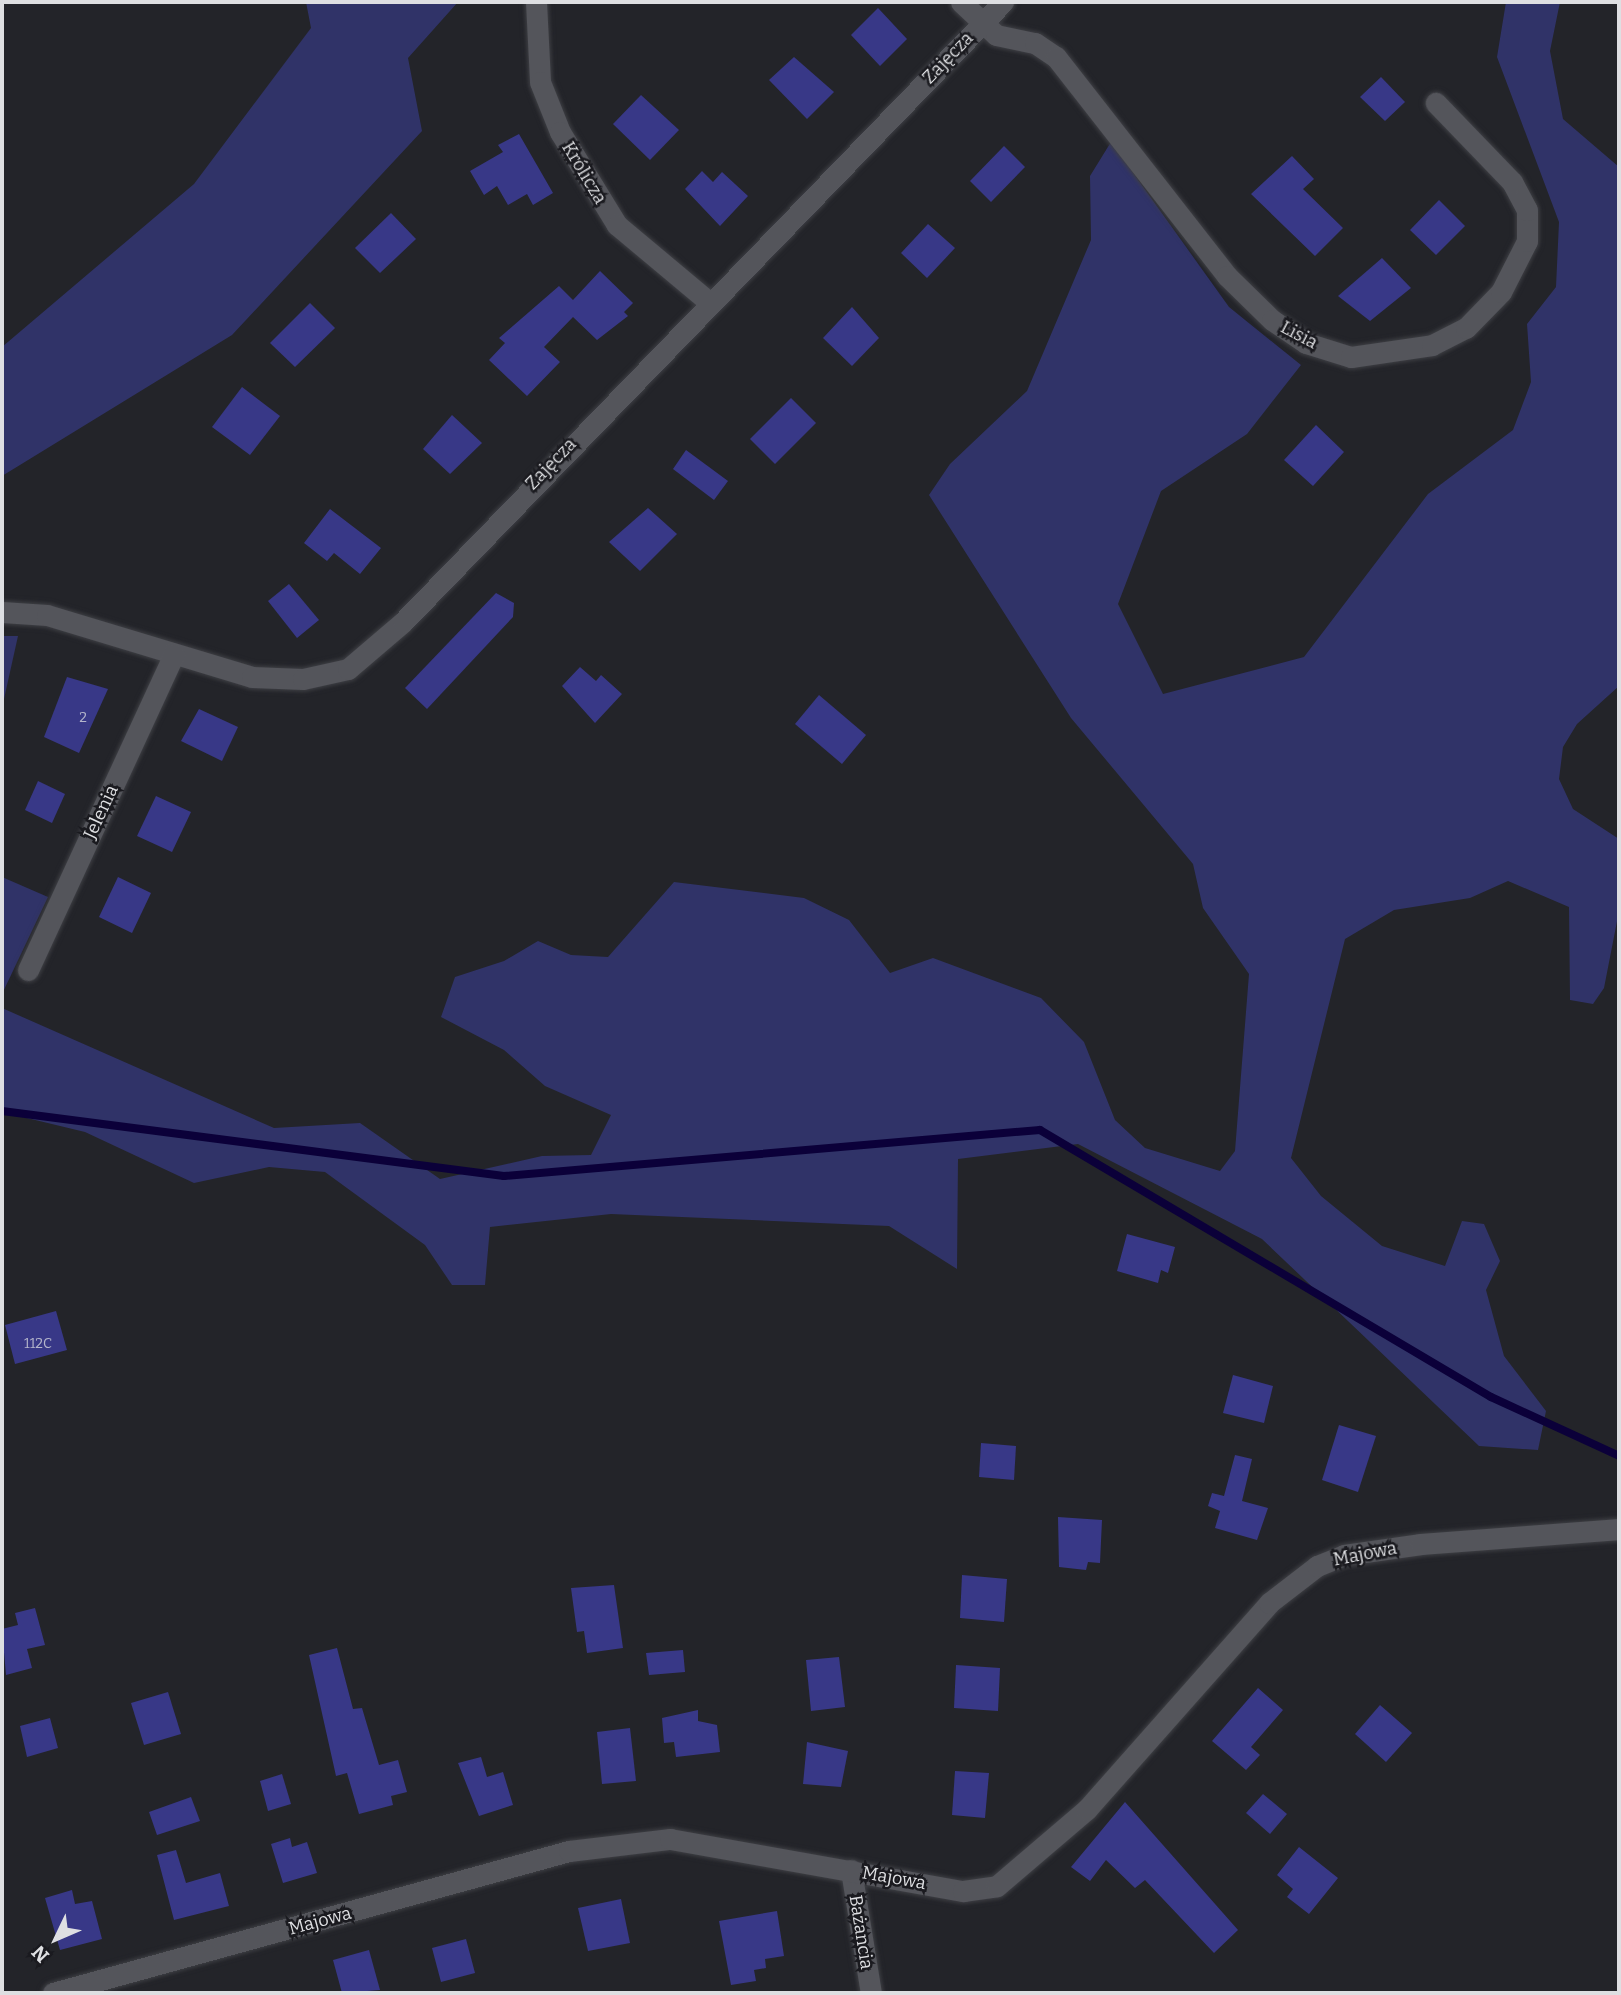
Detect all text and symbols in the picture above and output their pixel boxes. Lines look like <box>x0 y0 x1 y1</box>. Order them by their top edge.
street label: Zajęcza <box>918 28 978 88</box>
street label: Królicza <box>557 138 611 208</box>
street label: Lisia <box>1277 316 1321 354</box>
street label: Zajęcza <box>521 434 581 494</box>
house number: 2 <box>79 710 87 726</box>
street label: Jelenia <box>79 782 123 842</box>
house number: 112C <box>24 1336 52 1352</box>
street label: Majowa <box>1331 1537 1399 1571</box>
street label: Majowa <box>860 1862 928 1894</box>
street label: Bażancia <box>844 1893 878 1971</box>
street label: Majowa <box>286 1902 354 1940</box>
north arrow <box>21 1904 91 1974</box>
text: N <box>27 1941 54 1967</box>

